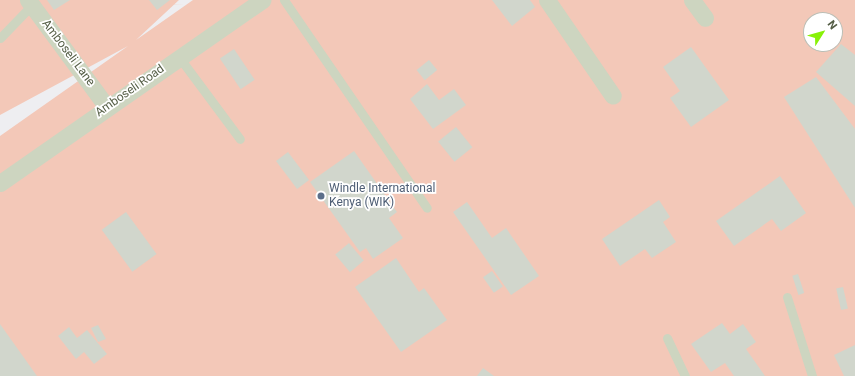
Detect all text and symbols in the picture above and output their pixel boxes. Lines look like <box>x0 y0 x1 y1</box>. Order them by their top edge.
north arrow <box>803 12 843 52</box>
street label: Amboseli Lane <box>38 17 98 89</box>
text: N <box>825 18 840 32</box>
street label: Amboseli Road <box>93 62 167 120</box>
place label: Windle International Kenya (WIK) <box>329 182 435 210</box>
marker: Windle International Kenya (WIK) <box>316 191 326 201</box>

